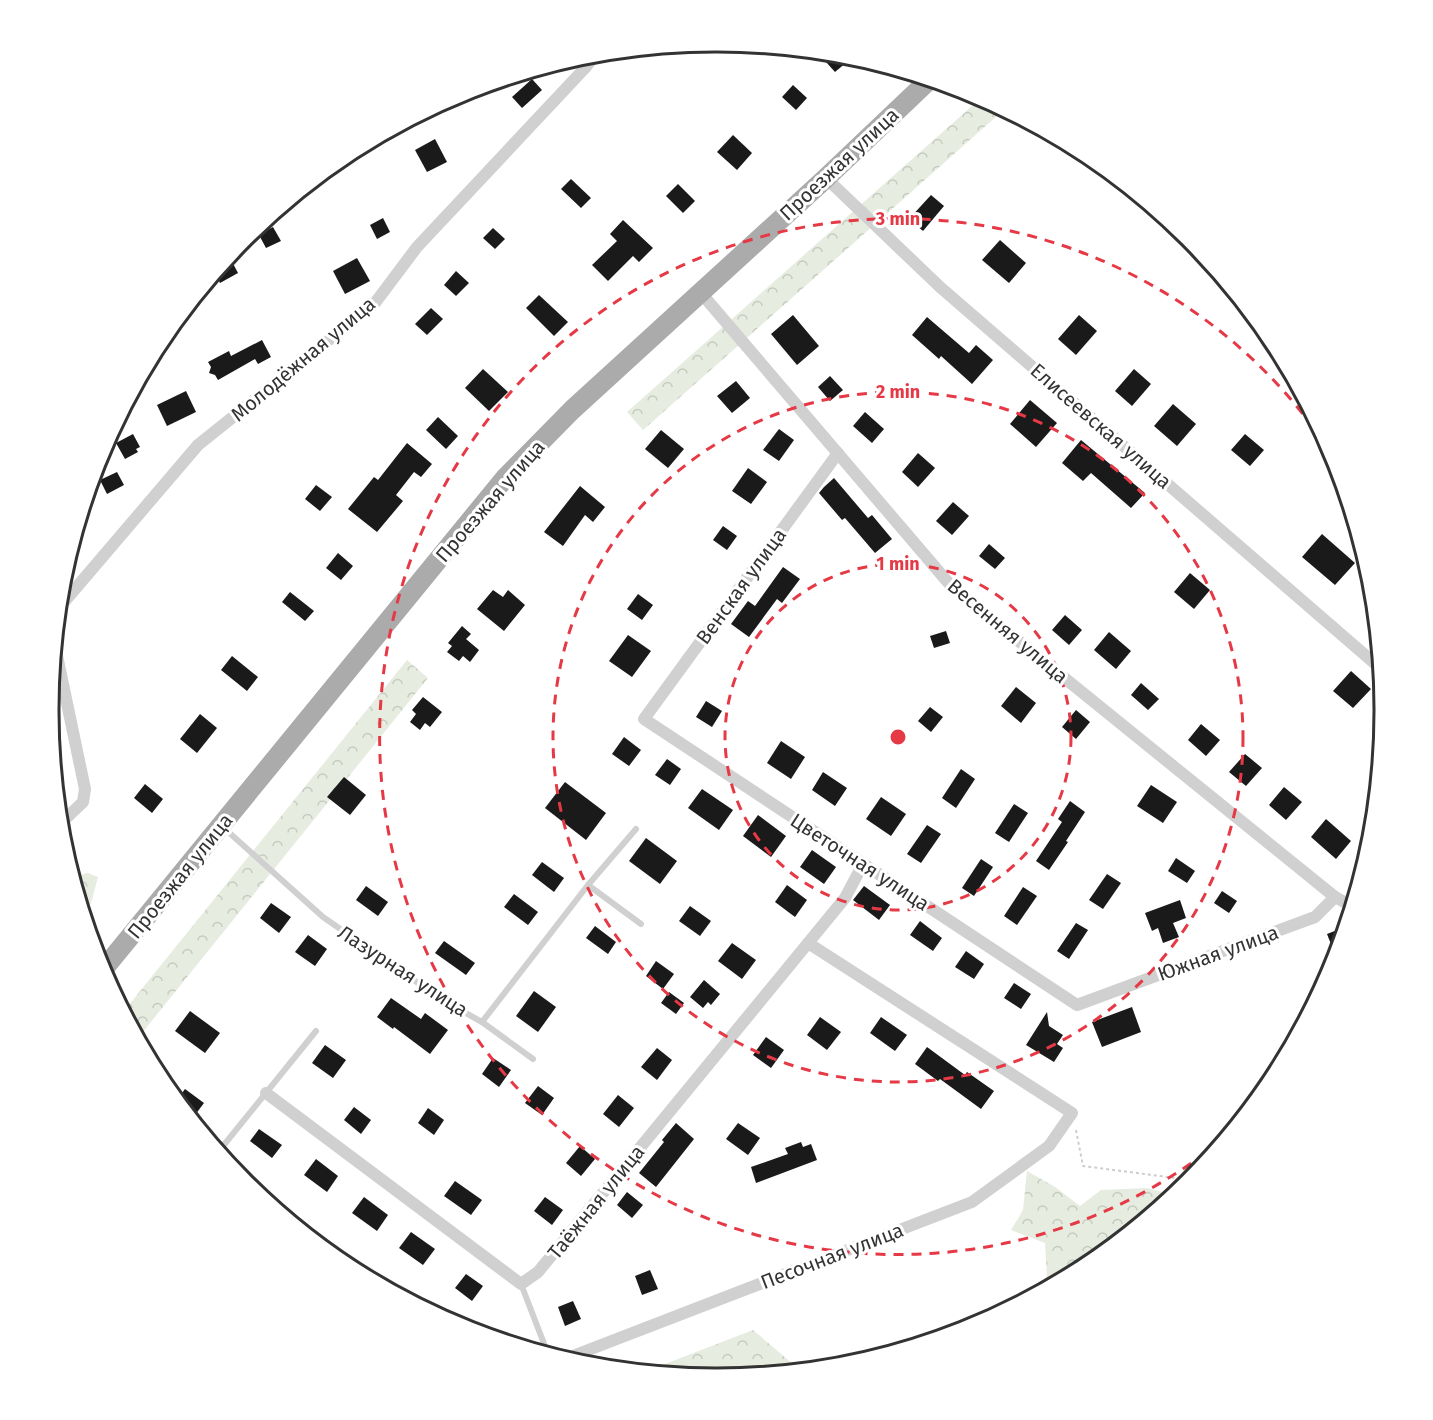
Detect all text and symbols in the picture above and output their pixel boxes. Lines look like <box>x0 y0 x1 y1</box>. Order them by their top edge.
street label: Проезжая улица <box>774 103 904 225</box>
text: 3 min <box>875 208 920 230</box>
street label: Молодёжная улица <box>226 292 380 426</box>
street label: Елисеевская улица <box>1026 358 1176 494</box>
text: 2 min <box>876 381 920 403</box>
street label: Проезжая улица <box>430 435 550 567</box>
street label: Венская улица <box>691 523 791 649</box>
text: 1 min <box>876 553 920 575</box>
street label: Весенняя улица <box>943 574 1073 688</box>
centre of rings <box>888 727 908 747</box>
street label: Цветочная улица <box>786 808 934 916</box>
street label: Проезжая улица <box>122 809 238 943</box>
street label: Лазурная улица <box>333 920 473 1022</box>
street label: Южная улица <box>1154 920 1282 986</box>
street label: Таёжная улица <box>543 1140 649 1264</box>
street label: Песочная улица <box>757 1218 907 1294</box>

